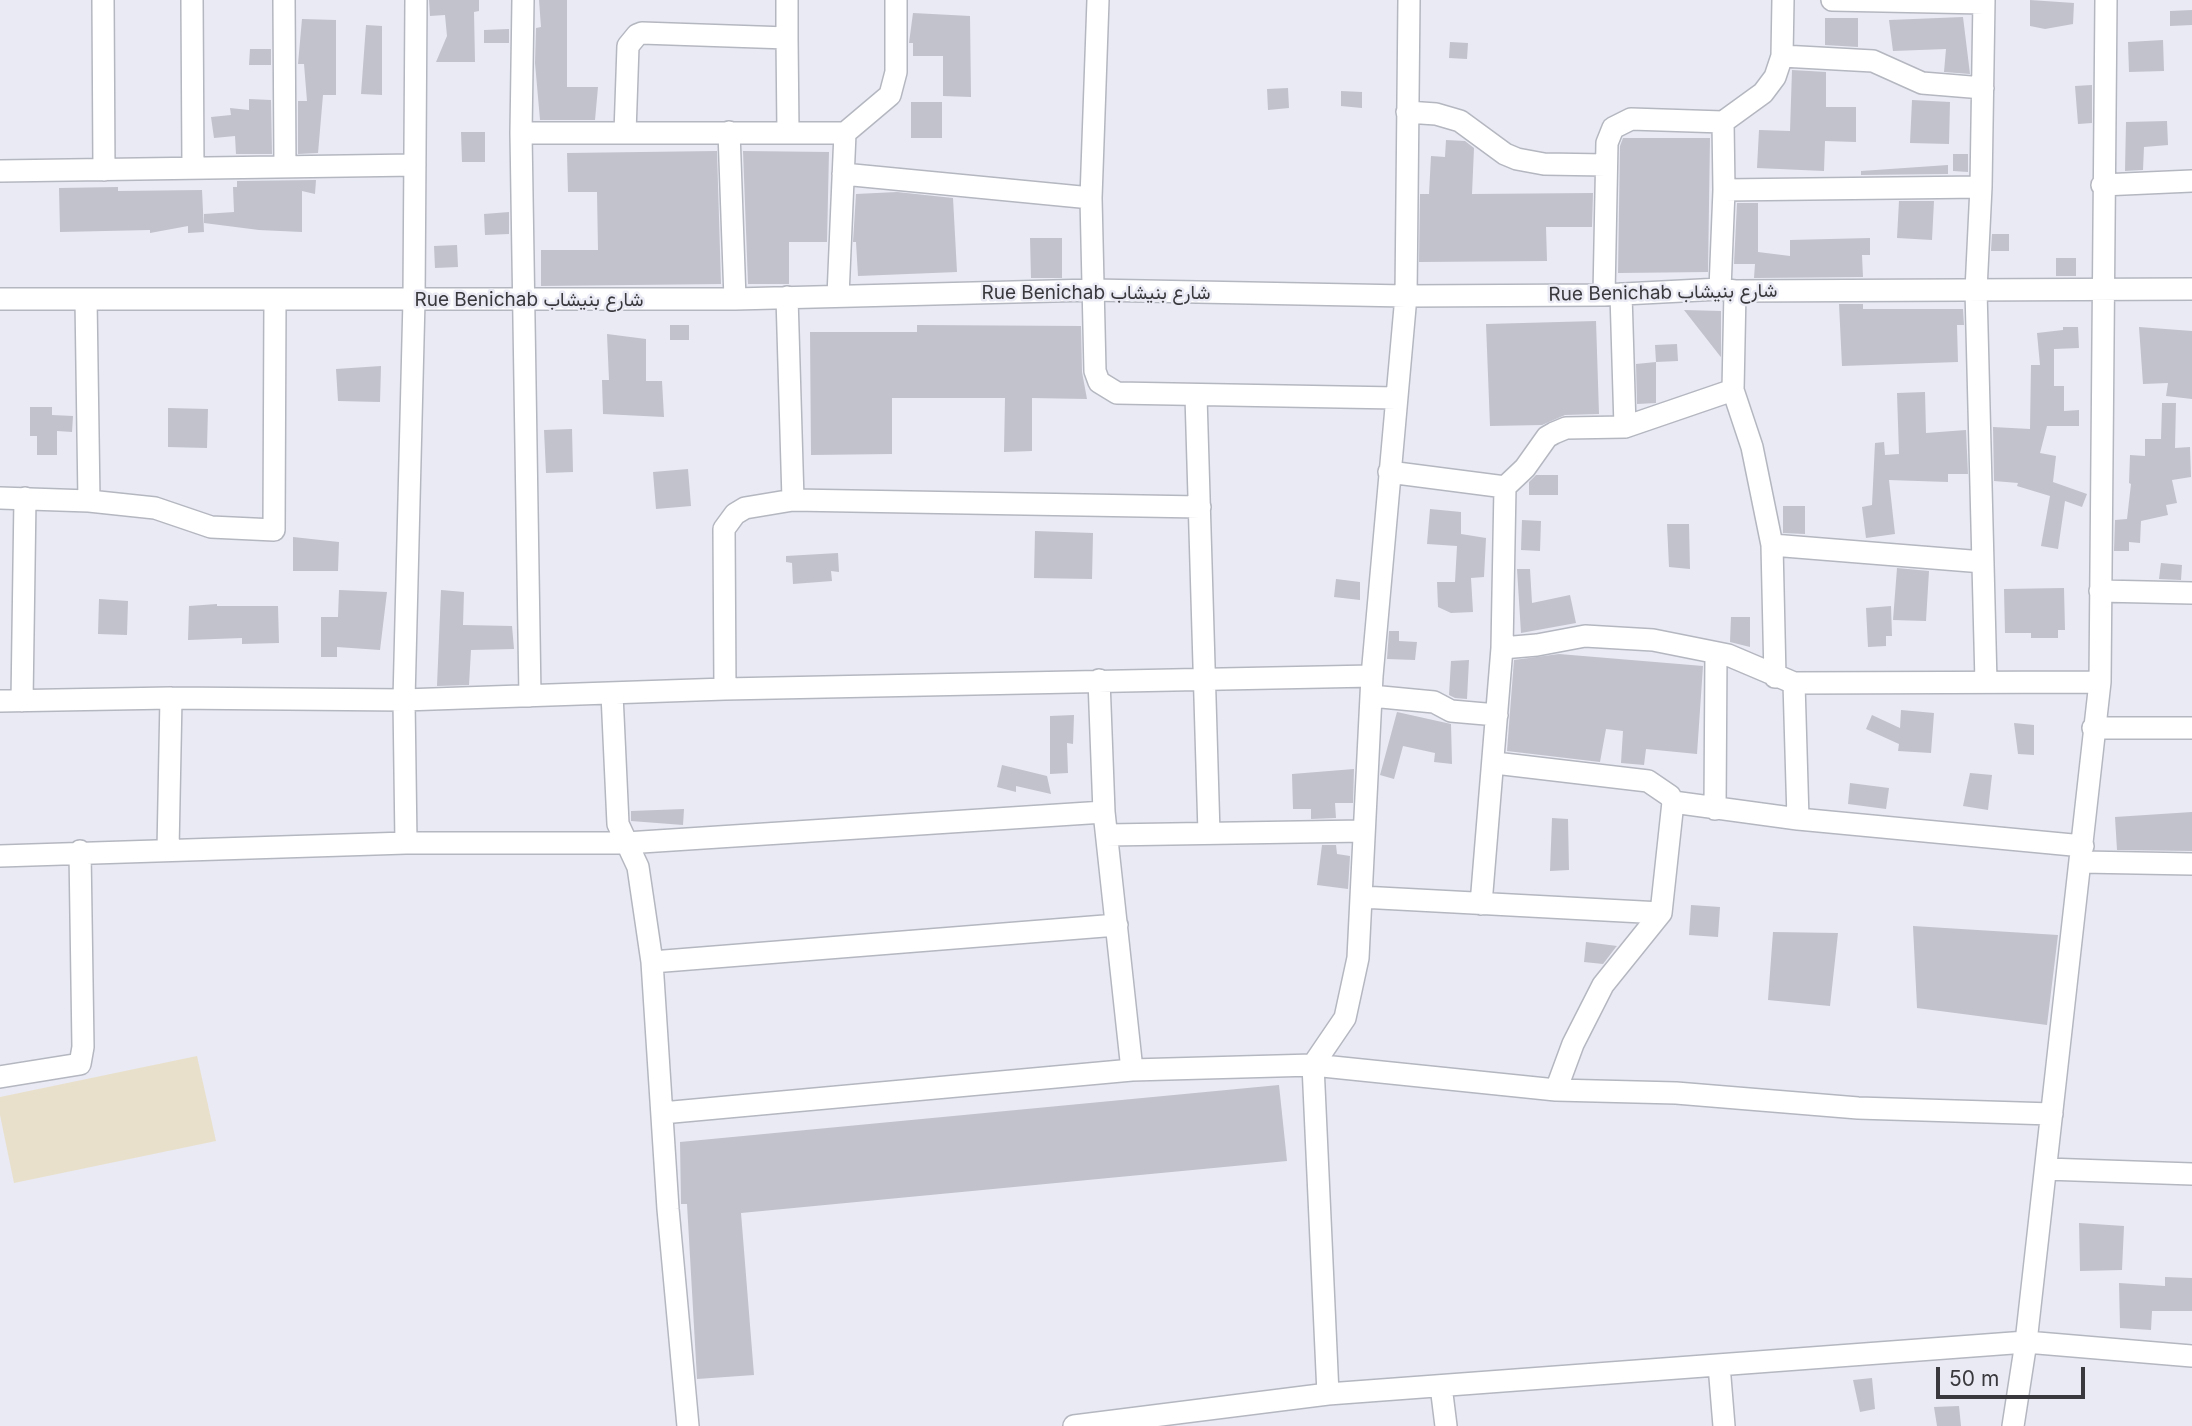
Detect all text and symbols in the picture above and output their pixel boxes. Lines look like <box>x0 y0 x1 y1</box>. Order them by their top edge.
street label: Rue Benichab شارع بنيشاب <box>1548 280 1778 306</box>
street label: Rue Benichab شارع بنيشاب <box>981 282 1211 304</box>
street label: Rue Benichab شارع بنيشاب <box>414 289 644 311</box>
scale bar <box>1940 1352 2089 1396</box>
text: 50 m <box>1949 1366 1999 1391</box>

